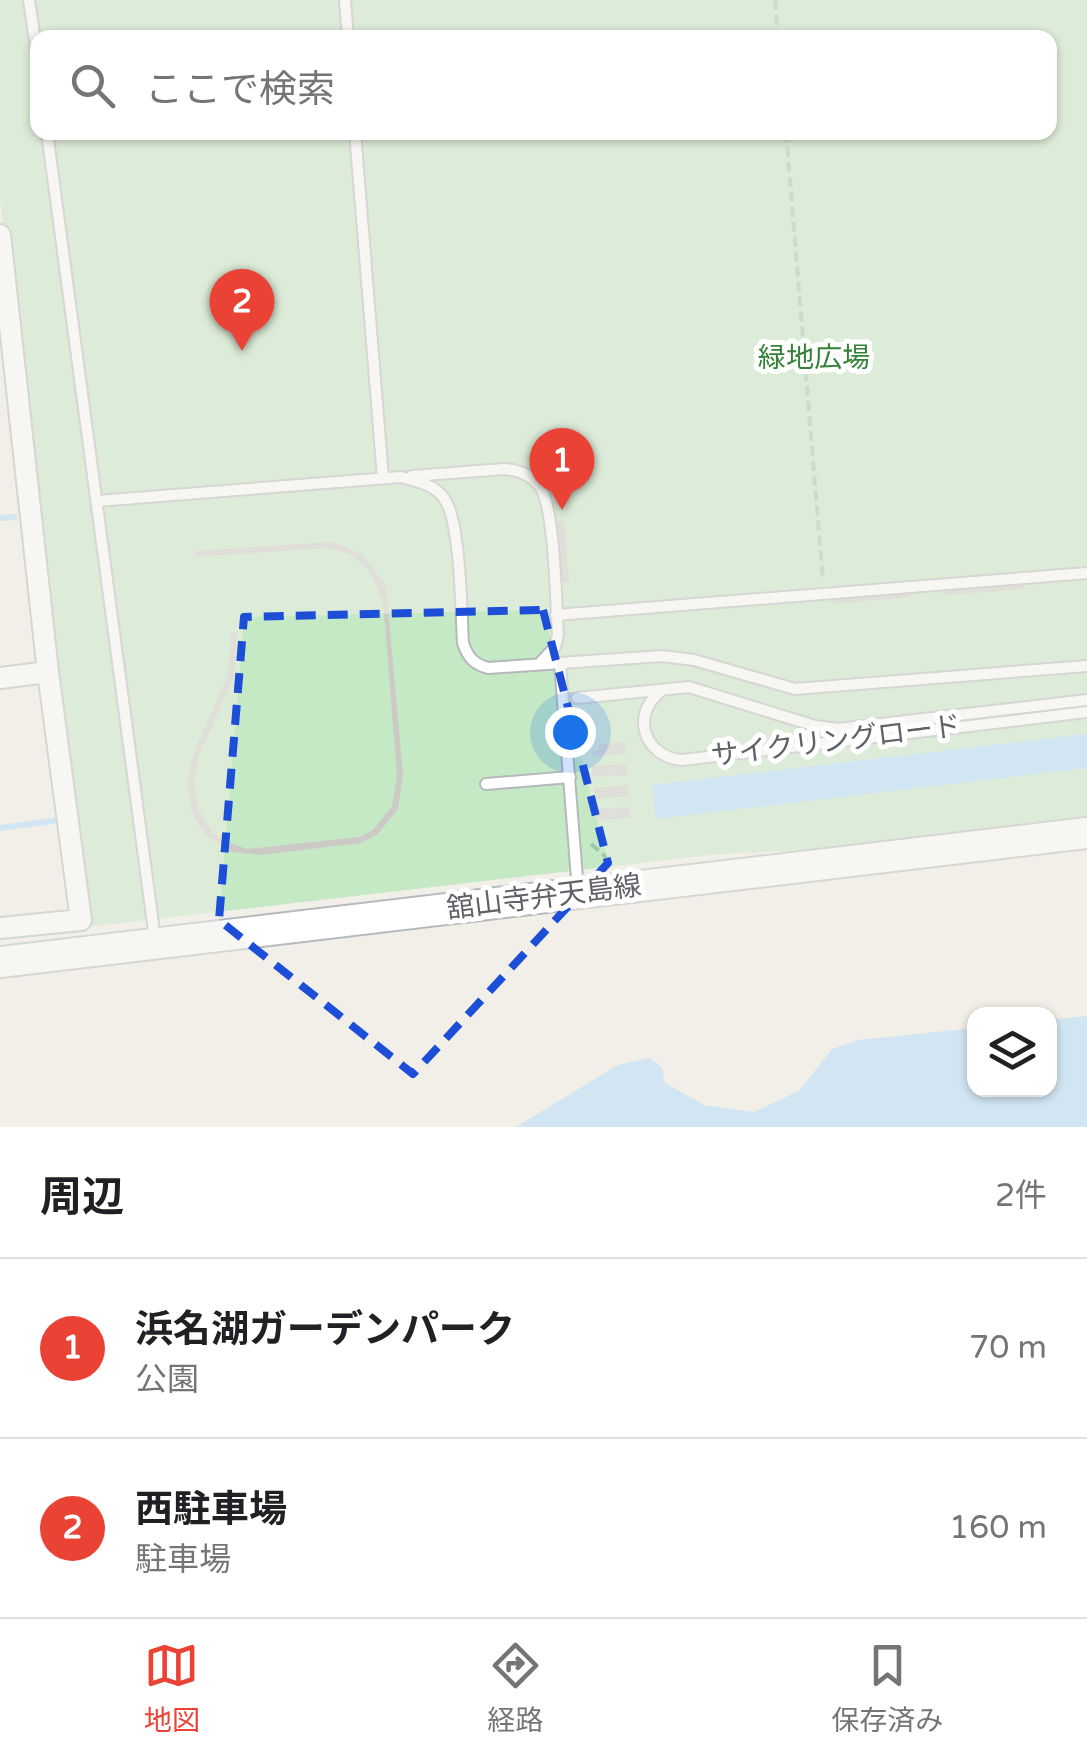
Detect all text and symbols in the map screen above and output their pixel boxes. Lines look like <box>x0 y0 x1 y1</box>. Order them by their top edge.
search box <box>30 30 1057 140</box>
icon: search <box>65 58 120 113</box>
text: ここで検索 <box>145 67 335 113</box>
pin: 2 <box>210 268 274 351</box>
park label: 緑地広場 <box>758 341 870 375</box>
pin: 1 <box>530 428 594 510</box>
your location <box>545 707 596 758</box>
street label: サイクリングロード <box>709 709 963 773</box>
street label: 舘山寺弁天島線 <box>445 868 643 926</box>
map controls <box>967 1007 1057 1097</box>
button: layers <box>967 1007 1057 1097</box>
text: 周辺 <box>40 1172 124 1223</box>
text: 2件 <box>995 1177 1047 1215</box>
text: 浜名湖ガーデンパーク <box>135 1307 515 1353</box>
text: 1 <box>62 1329 83 1367</box>
text: 70 m <box>969 1329 1047 1367</box>
text: 公園 <box>135 1361 199 1399</box>
text: 西駐車場 <box>135 1487 287 1533</box>
text: 2 <box>62 1509 83 1547</box>
text: 160 m <box>949 1509 1047 1547</box>
text: 駐車場 <box>135 1541 231 1579</box>
tab: 地図 <box>144 1638 200 1738</box>
tab: 経路 <box>487 1638 543 1738</box>
tab: 保存済み <box>831 1638 943 1738</box>

